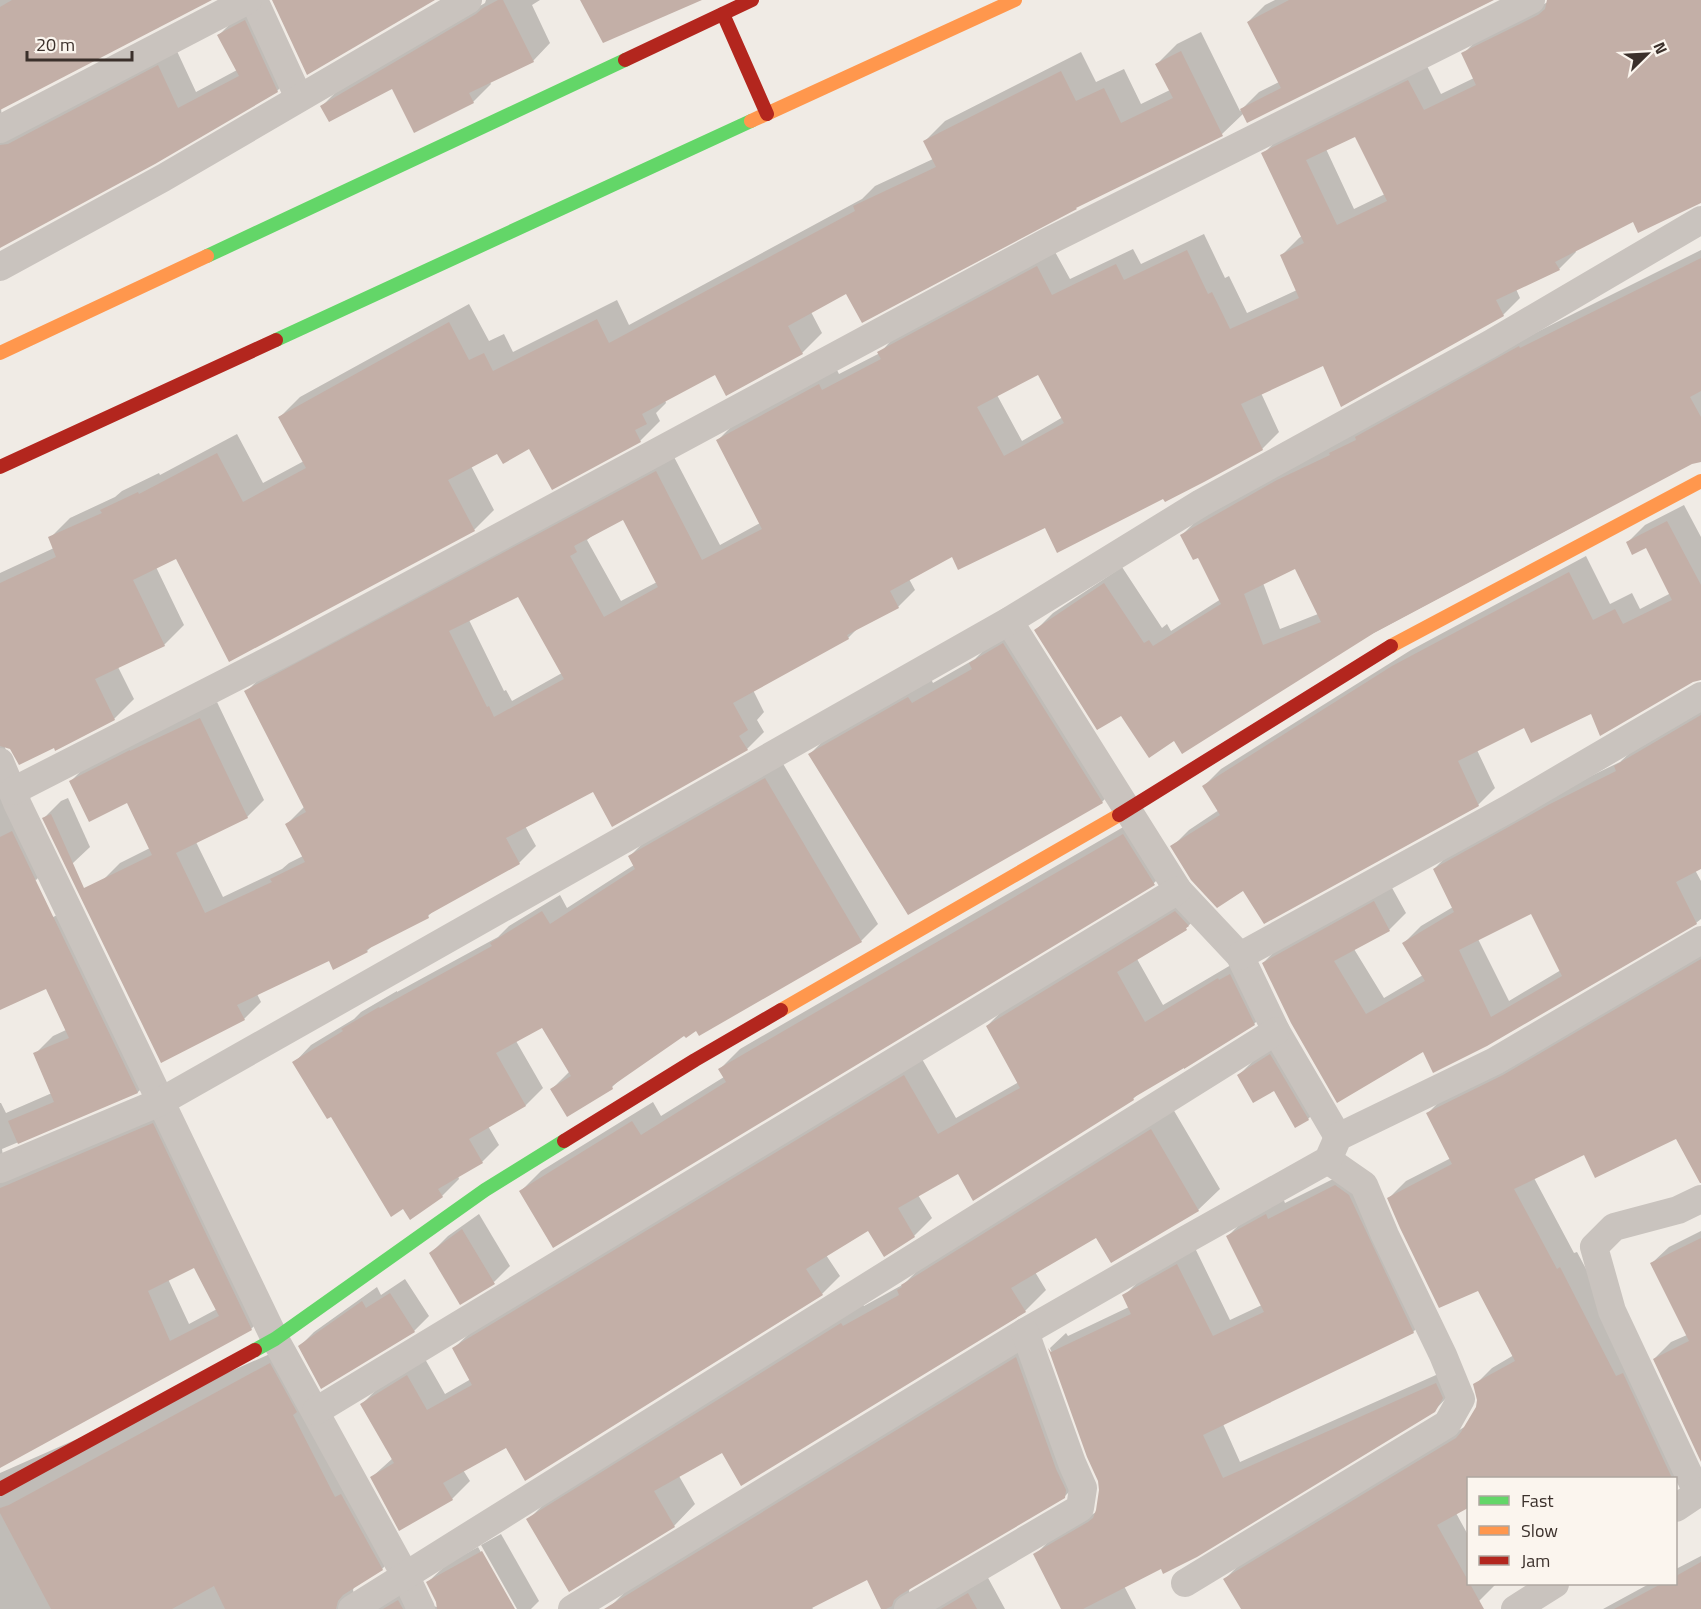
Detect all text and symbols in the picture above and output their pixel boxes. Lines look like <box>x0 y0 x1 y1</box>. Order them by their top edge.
scale bar <box>27 24 132 62</box>
north arrow <box>1617 24 1677 84</box>
text: 20 m <box>36 31 75 58</box>
text: N <box>1647 38 1674 58</box>
legend <box>1467 1477 1677 1585</box>
text: Fast <box>1521 1487 1554 1514</box>
text: Slow <box>1521 1517 1558 1544</box>
text: Jam <box>1521 1547 1550 1574</box>

